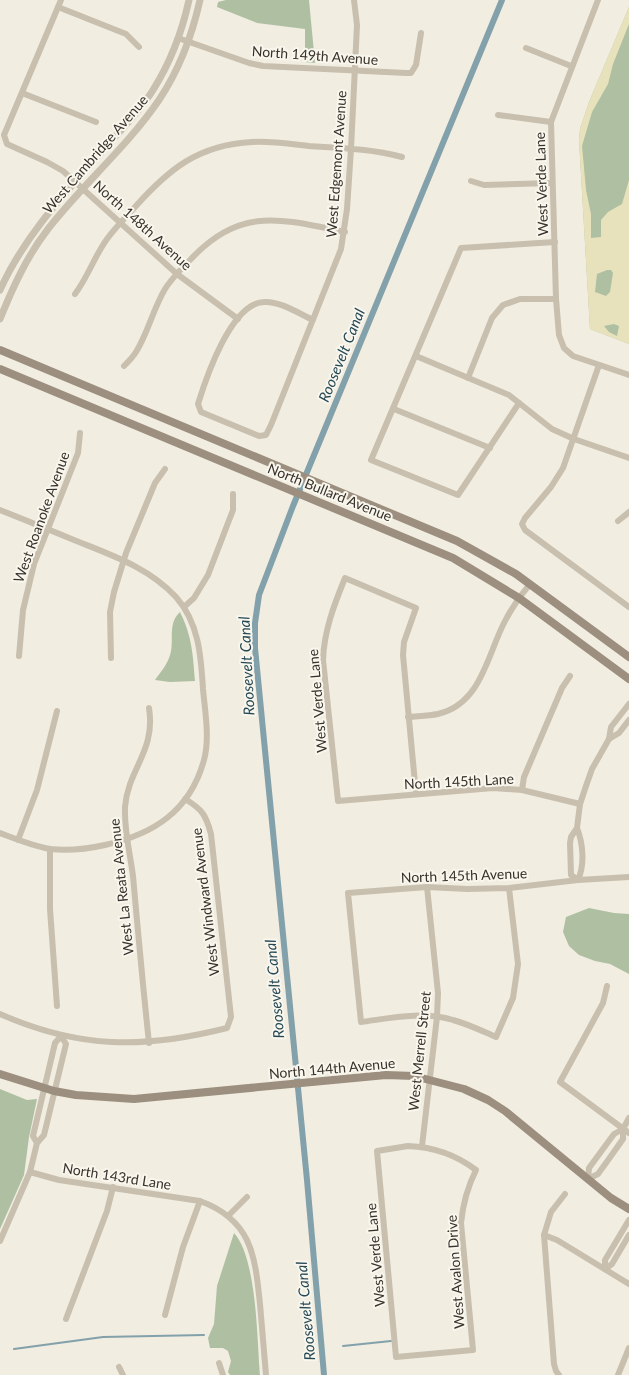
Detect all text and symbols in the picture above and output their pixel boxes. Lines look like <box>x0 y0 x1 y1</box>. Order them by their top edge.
street label: North 149th Avenue <box>251 42 379 68</box>
street label: West Edgemont Avenue <box>322 90 350 238</box>
street label: West Cambridge Avenue <box>39 91 151 217</box>
street label: West Verde Lane <box>531 132 551 236</box>
street label: North 148th Avenue <box>90 176 196 274</box>
water label: Roosevelt Canal <box>314 305 368 404</box>
street label: West Roanoke Avenue <box>9 449 73 585</box>
street label: North Bullard Avenue <box>265 459 395 525</box>
water label: Roosevelt Canal <box>234 615 258 716</box>
street label: West Verde Lane <box>304 648 330 754</box>
street label: North 145th Lane <box>404 770 514 792</box>
street label: West La Reata Avenue <box>105 818 137 956</box>
street label: West Windward Avenue <box>187 827 223 977</box>
street label: North 145th Avenue <box>400 864 528 886</box>
water label: Roosevelt Canal <box>261 938 287 1039</box>
street label: West Merrell Street <box>404 990 434 1112</box>
street label: North 144th Avenue <box>268 1054 396 1082</box>
street label: North 143rd Lane <box>61 1159 173 1193</box>
street label: West Verde Lane <box>362 1202 388 1308</box>
street label: West Avalon Drive <box>443 1214 467 1330</box>
water label: Roosevelt Canal <box>292 1260 318 1361</box>

